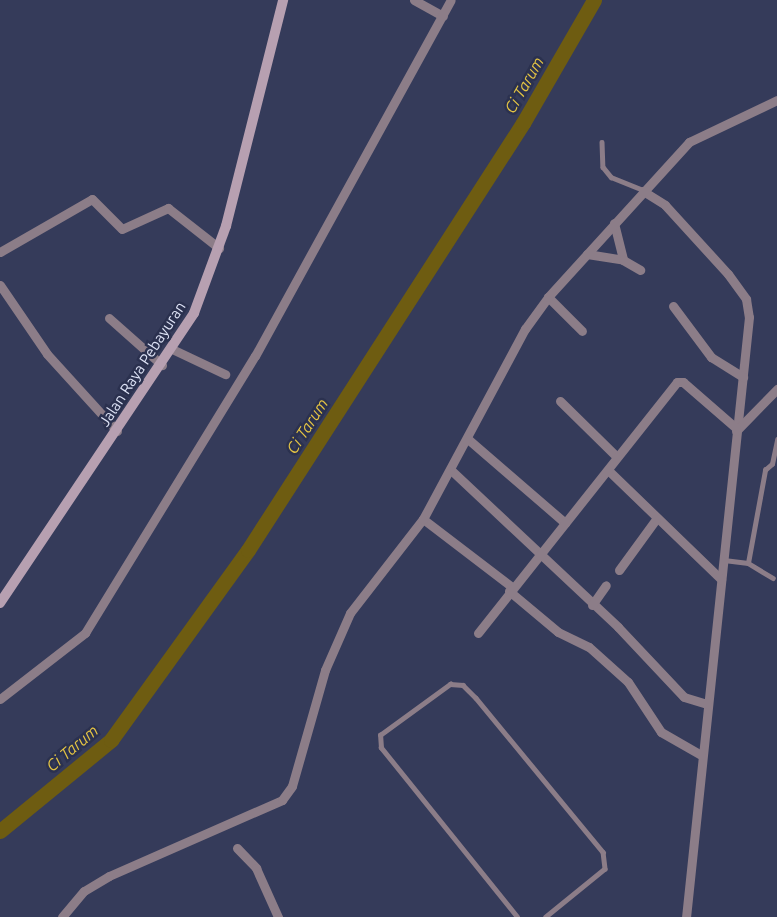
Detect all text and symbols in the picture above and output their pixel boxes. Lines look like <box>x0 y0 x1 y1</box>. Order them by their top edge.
water label: Ci Tarum <box>500 53 548 117</box>
street label: Jalan Raya Pebayuran <box>95 298 189 430</box>
water label: Ci Tarum <box>282 395 332 457</box>
water label: Ci Tarum <box>42 721 102 775</box>

